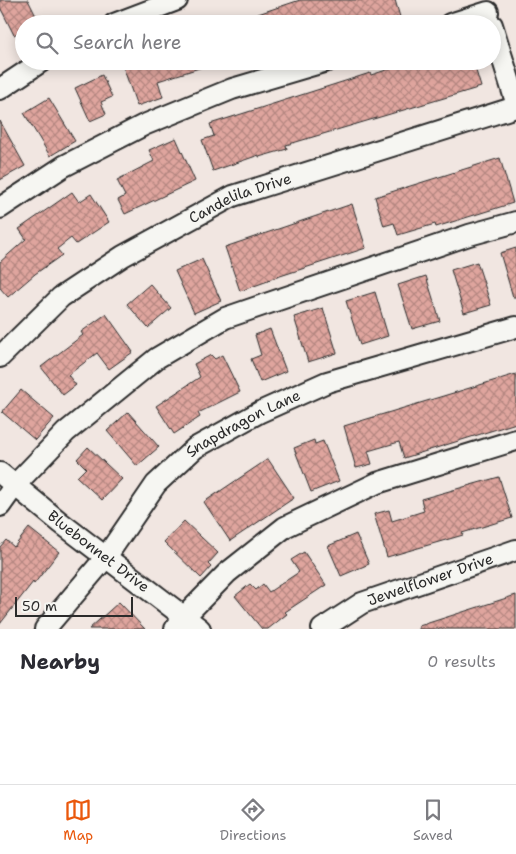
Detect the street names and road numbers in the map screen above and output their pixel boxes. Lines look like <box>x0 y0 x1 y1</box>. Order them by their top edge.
street label: Candelila Drive <box>185 168 294 228</box>
street label: Snapdragon Lane <box>181 385 304 462</box>
street label: Bluebonnet Drive <box>43 506 154 597</box>
street label: Jewelflower Drive <box>365 549 496 610</box>

